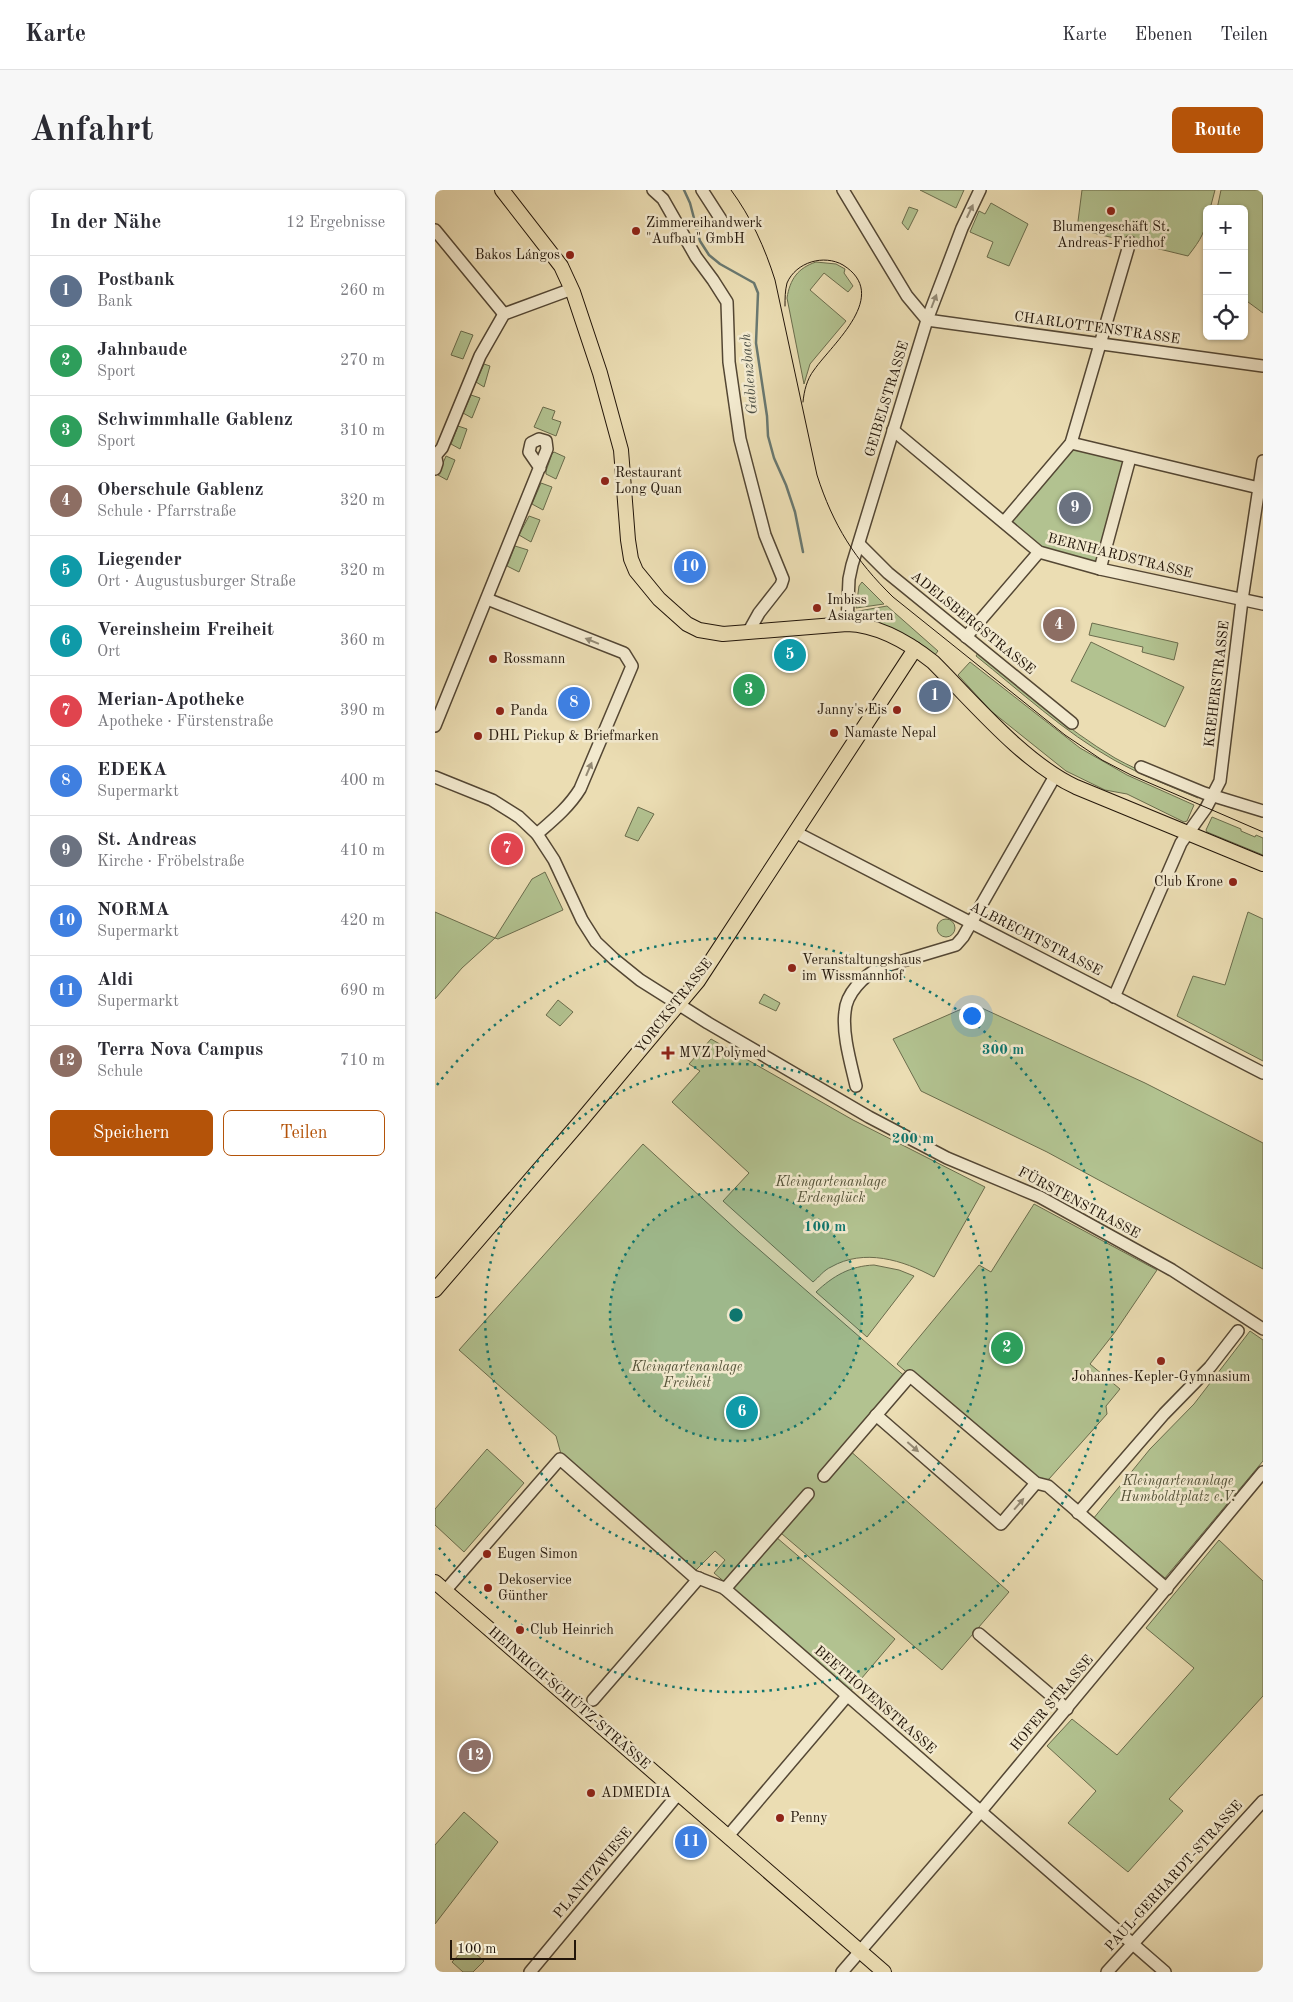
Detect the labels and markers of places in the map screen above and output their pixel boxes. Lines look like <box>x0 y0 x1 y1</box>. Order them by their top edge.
marker: Blumengeschäft St. Andreas-Friedhof <box>1105 205 1117 217</box>
place label: Zimmereihandwerk "Aufbau" GmbH <box>646 216 763 246</box>
place label: Blumengeschäft St. Andreas-Friedhof <box>1052 220 1170 250</box>
marker: Zimmereihandwerk "Aufbau" GmbH <box>630 225 642 237</box>
place label: Bakos Lángos <box>475 248 560 262</box>
marker: Bakos Lángos <box>564 249 576 261</box>
place label: Restaurant Long Quan <box>615 466 683 496</box>
marker: Restaurant Long Quan <box>599 475 611 487</box>
pin: 9 <box>1059 489 1091 527</box>
pin: 10 <box>674 548 706 586</box>
place label: Imbiss Asiagarten <box>827 593 894 623</box>
marker: Imbiss Asiagarten <box>811 602 823 614</box>
pin: 4 <box>1043 606 1075 644</box>
pin: 5 <box>774 636 806 674</box>
place label: Rossmann <box>503 652 566 666</box>
marker: Rossmann <box>487 653 499 665</box>
pin: 3 <box>733 671 765 709</box>
pin: 1 <box>919 677 951 715</box>
pin: 8 <box>558 684 590 722</box>
place label: Janny's Eis <box>817 703 887 717</box>
place label: Panda <box>510 704 548 718</box>
marker: Janny's Eis <box>891 704 903 716</box>
marker: Panda <box>494 705 506 717</box>
place label: Namaste Nepal <box>844 726 936 740</box>
marker: Namaste Nepal <box>828 727 840 739</box>
place label: DHL Pickup & Briefmarken <box>488 729 659 743</box>
marker: DHL Pickup & Briefmarken <box>472 730 484 742</box>
pin: 7 <box>491 830 523 868</box>
place label: Club Krone <box>1154 875 1223 889</box>
marker: Club Krone <box>1227 876 1239 888</box>
place label: Veranstaltungshaus im Wissmannhof <box>802 953 921 983</box>
marker: Veranstaltungshaus im Wissmannhof <box>786 962 798 974</box>
marker: MVZ Polymed <box>661 1046 675 1060</box>
place label: MVZ Polymed <box>679 1046 766 1060</box>
centre of rings <box>727 1306 745 1324</box>
pin: 2 <box>991 1329 1023 1367</box>
marker: Johannes-Kepler-Gymnasium <box>1155 1355 1167 1367</box>
place label: Johannes-Kepler-Gymnasium <box>1072 1370 1250 1384</box>
pin: 6 <box>726 1393 758 1431</box>
place label: Eugen Simon <box>497 1547 578 1561</box>
marker: Eugen Simon <box>481 1548 493 1560</box>
place label: Dekoservice Günther <box>498 1573 572 1603</box>
marker: Dekoservice Günther <box>482 1582 494 1594</box>
place label: Club Heinrich <box>530 1623 614 1637</box>
marker: Club Heinrich <box>514 1624 526 1636</box>
pin: 12 <box>459 1737 491 1775</box>
place label: ADMEDIA <box>601 1786 671 1800</box>
marker: ADMEDIA <box>585 1787 597 1799</box>
place label: Penny <box>790 1811 828 1825</box>
marker: Penny <box>774 1812 786 1824</box>
pin: 11 <box>675 1823 707 1861</box>

